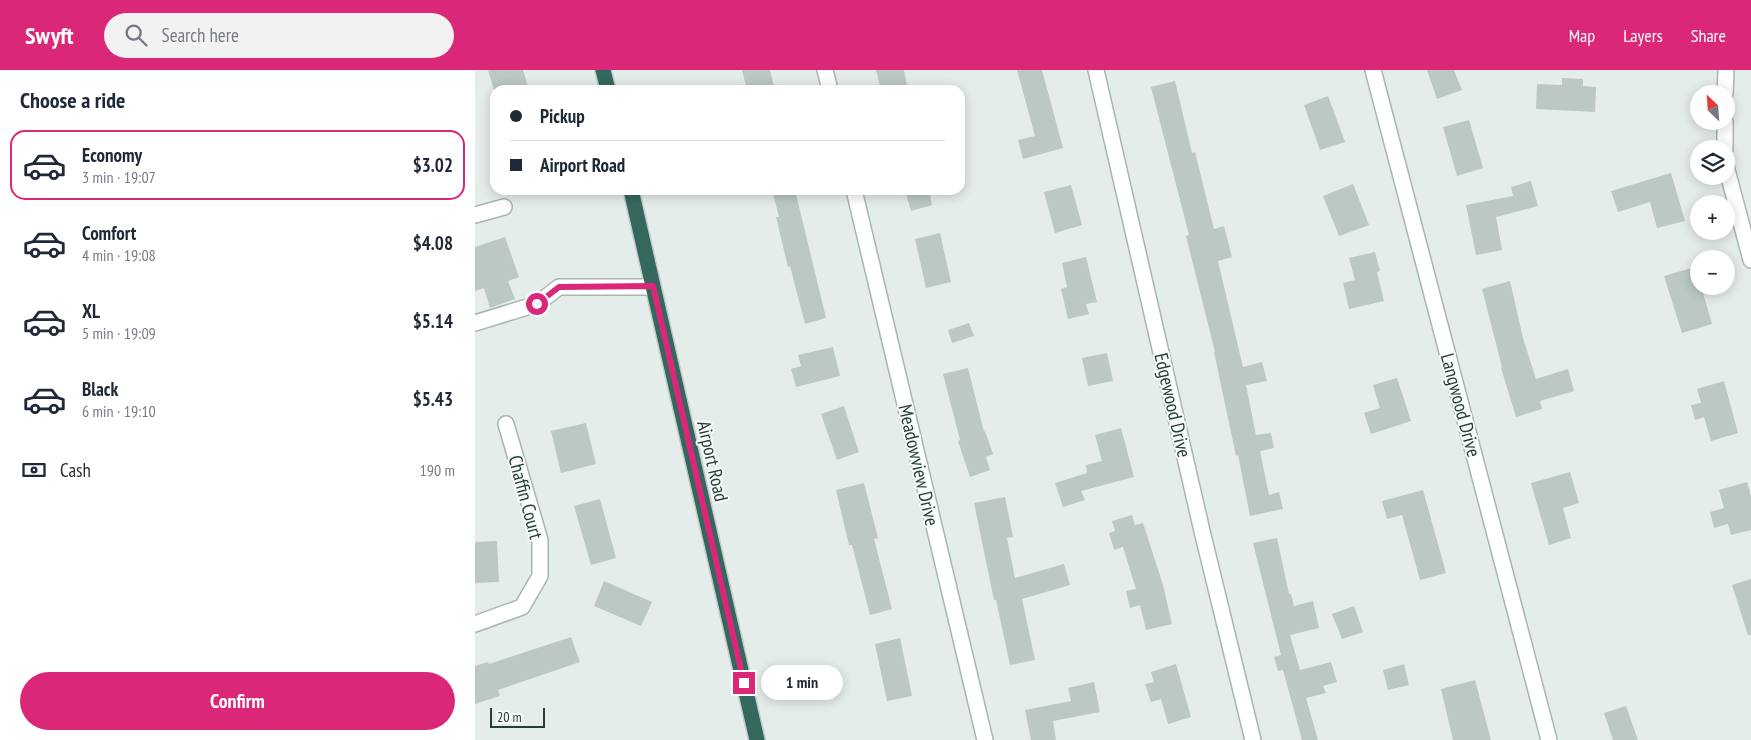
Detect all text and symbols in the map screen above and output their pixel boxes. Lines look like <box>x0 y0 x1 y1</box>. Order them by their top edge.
search box <box>104 13 454 58</box>
text: Swyft <box>25 20 74 51</box>
icon: search <box>122 21 150 49</box>
text: Search here <box>162 23 239 47</box>
text: Map <box>1569 24 1595 47</box>
text: Layers <box>1623 24 1663 47</box>
text: Share <box>1691 24 1726 47</box>
north arrow <box>1690 85 1735 130</box>
map controls <box>1690 85 1735 295</box>
text: Choose a ride <box>20 86 125 114</box>
text: Pickup <box>540 104 585 128</box>
button: layers <box>1690 140 1735 185</box>
icon: car <box>22 143 67 188</box>
text: Economy <box>82 143 142 167</box>
text: $3.02 <box>413 153 453 177</box>
text: Airport Road <box>540 153 625 177</box>
text: 3 min · 19:07 <box>82 167 156 187</box>
button: + <box>1690 195 1735 240</box>
icon: car <box>22 221 67 266</box>
text: Comfort <box>82 221 136 245</box>
text: $4.08 <box>413 231 453 255</box>
text: 4 min · 19:08 <box>82 245 156 265</box>
button: − <box>1690 250 1735 295</box>
route start <box>526 293 548 315</box>
icon: car <box>22 299 67 344</box>
text: XL <box>82 299 100 323</box>
text: $5.14 <box>413 309 453 333</box>
text: 5 min · 19:09 <box>82 323 156 343</box>
street label: Edgewood Drive <box>1149 350 1197 460</box>
street label: Langwood Drive <box>1436 351 1486 459</box>
icon: car <box>22 377 67 422</box>
text: Black <box>82 377 118 401</box>
text: $5.43 <box>413 387 453 411</box>
text: 6 min · 19:10 <box>82 401 156 421</box>
street label: Meadowview Drive <box>893 402 945 528</box>
street label: Airport Road <box>692 418 734 504</box>
street label: Chaffin Court <box>503 452 549 542</box>
icon: cash <box>20 456 48 484</box>
text: Cash <box>60 458 91 482</box>
text: 190 m <box>420 460 455 480</box>
callout: 1 min <box>761 666 844 700</box>
button: Confirm <box>20 672 455 730</box>
route end <box>733 672 755 694</box>
text: 1 min <box>786 672 818 692</box>
scale bar <box>490 705 545 728</box>
text: 20 m <box>497 708 522 726</box>

